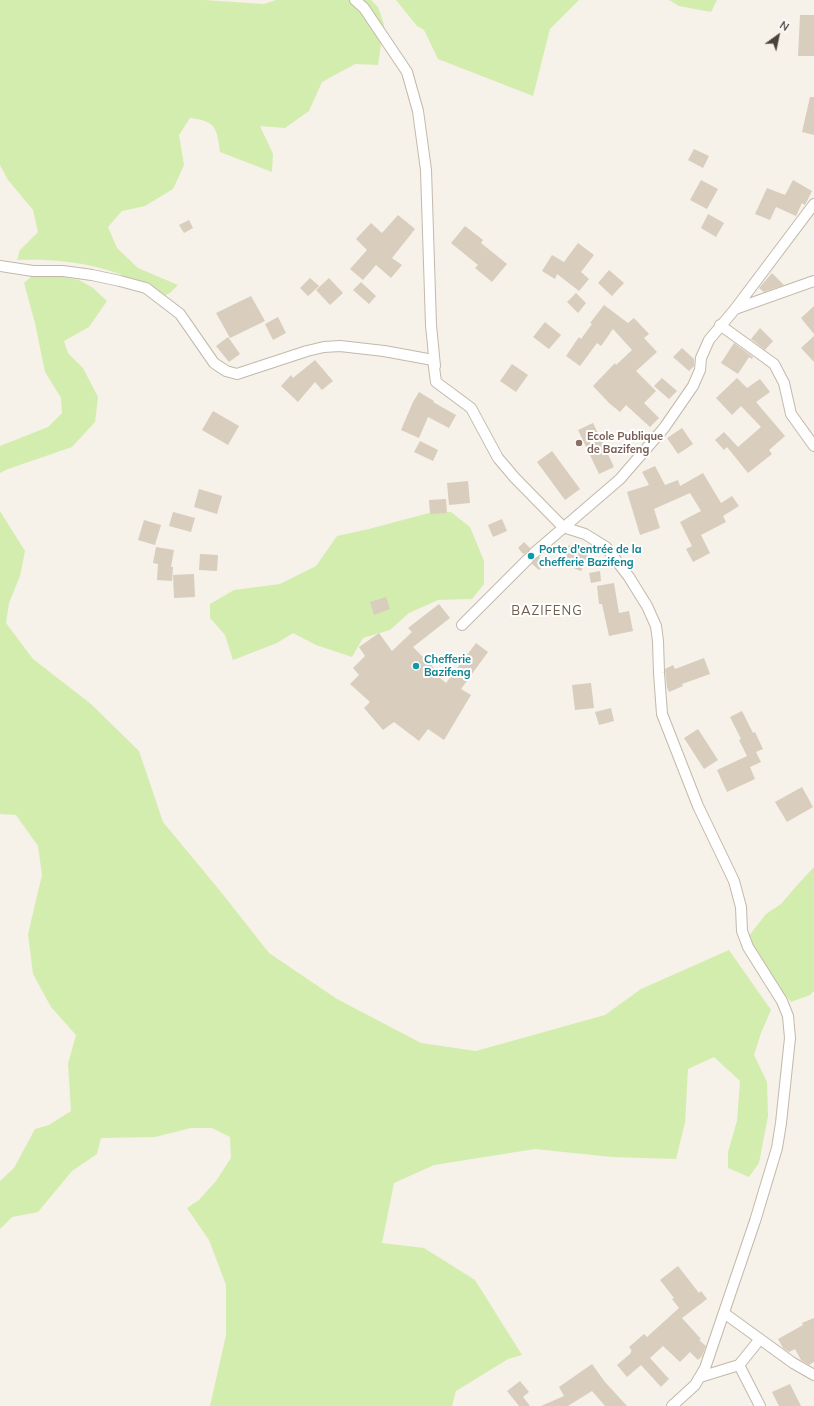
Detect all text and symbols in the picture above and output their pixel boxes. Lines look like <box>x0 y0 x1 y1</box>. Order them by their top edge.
north arrow <box>758 16 798 56</box>
text: N <box>777 18 792 34</box>
place label: Ecole Publique de Bazifeng <box>587 430 663 456</box>
marker: Ecole Publique de Bazifeng <box>574 438 584 448</box>
place label: Porte d'entrée de la chefferie Bazifeng <box>539 543 642 569</box>
marker: Porte d'entrée de la chefferie Bazifeng <box>526 551 536 561</box>
district label: BAZIFENG <box>511 603 583 619</box>
place label: Chefferie Bazifeng <box>424 653 471 679</box>
marker: Chefferie Bazifeng <box>411 661 421 671</box>

